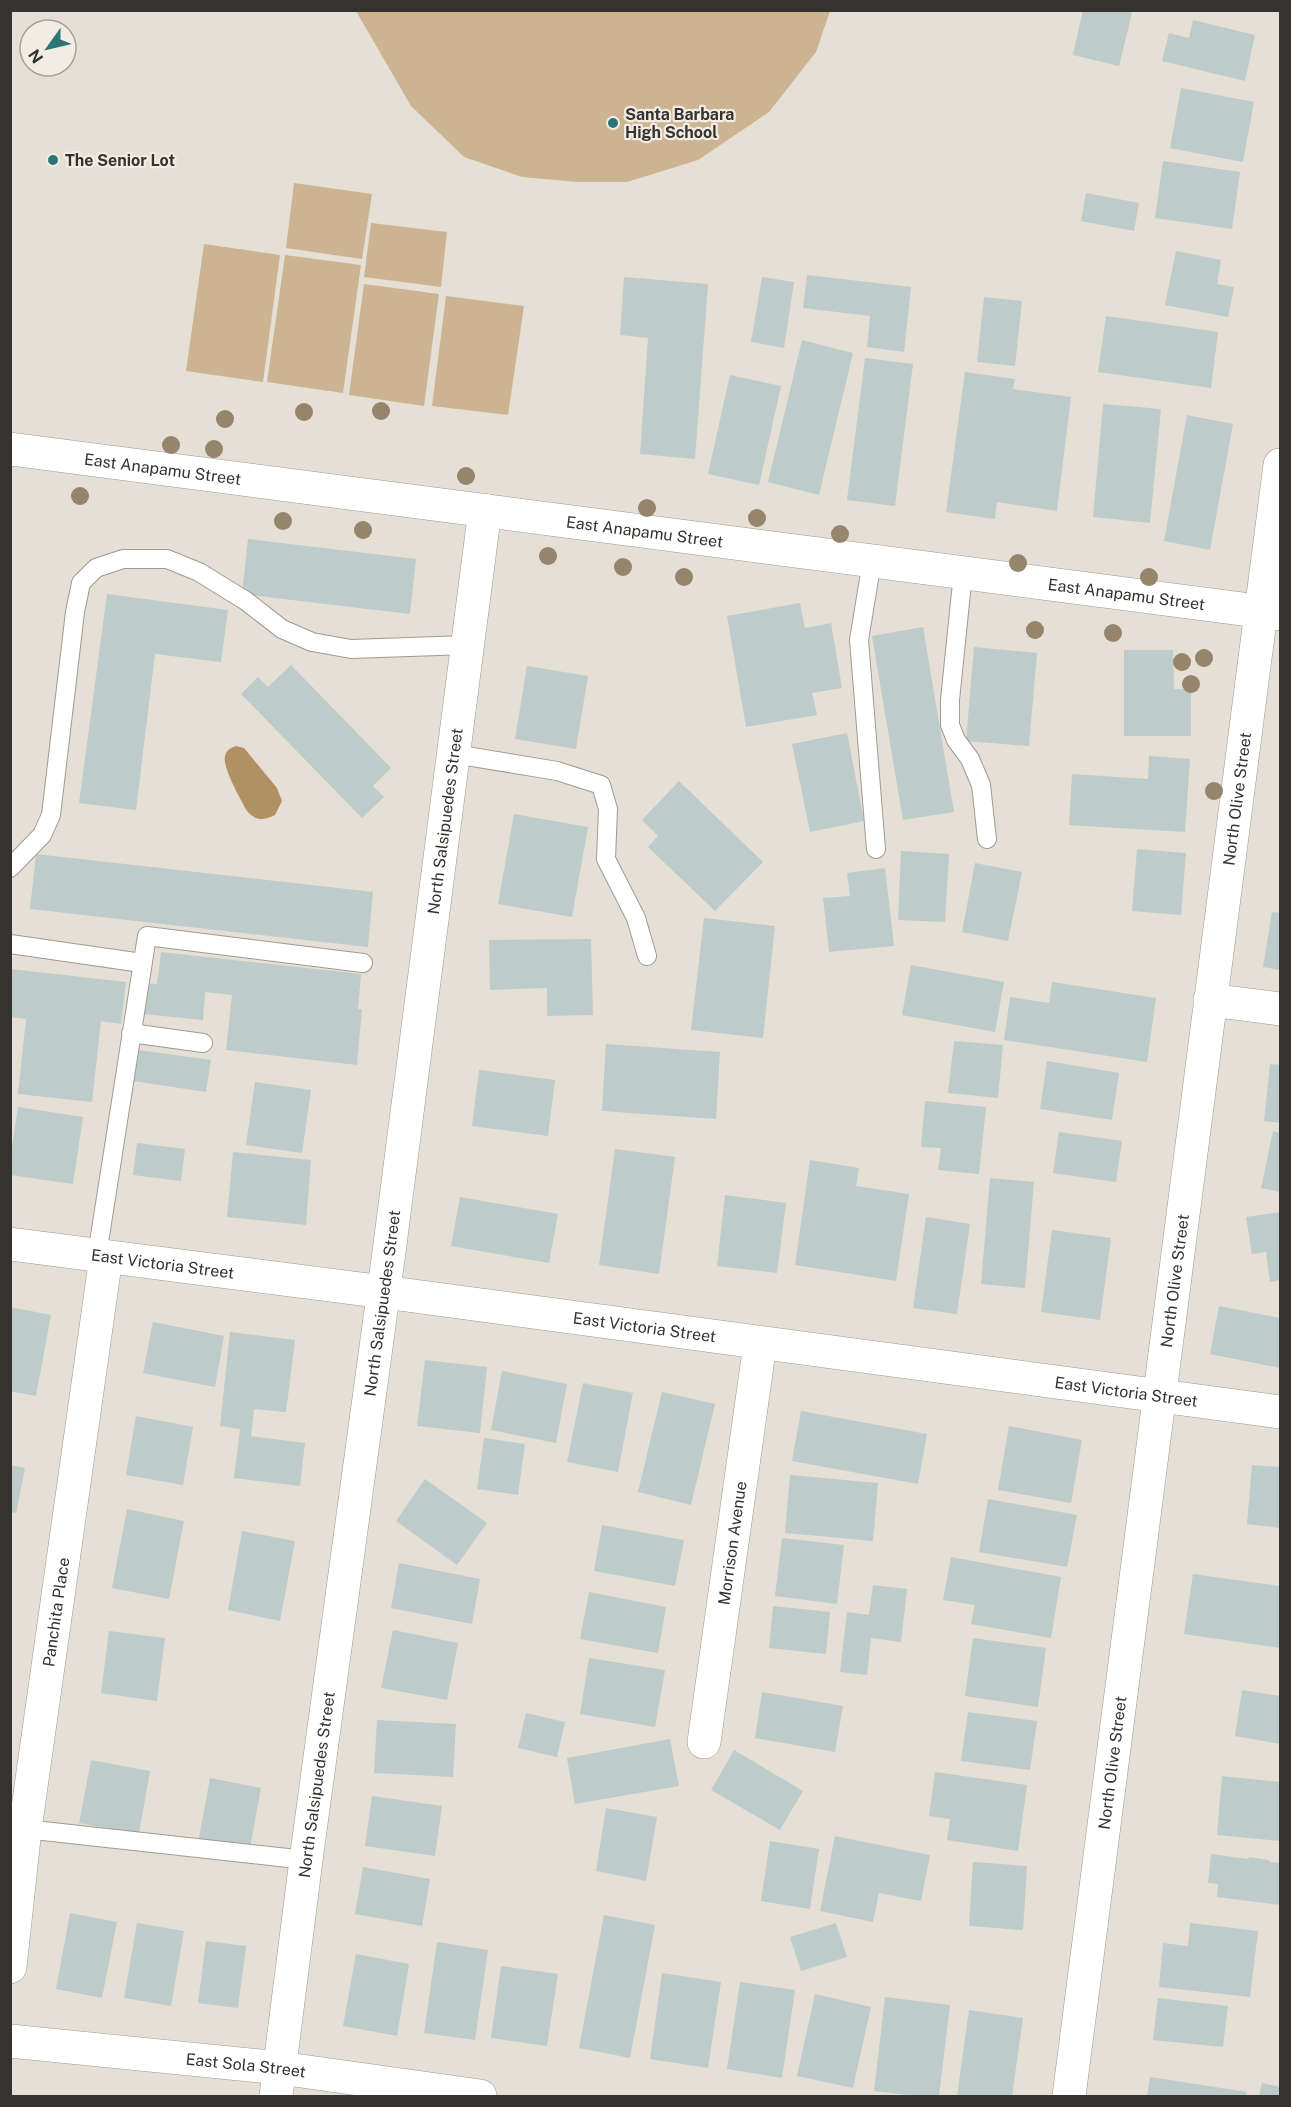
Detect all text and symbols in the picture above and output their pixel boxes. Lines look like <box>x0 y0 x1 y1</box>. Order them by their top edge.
north arrow <box>18 18 78 78</box>
text: N <box>25 46 47 67</box>
place label: Santa Barbara High School <box>625 105 734 142</box>
marker: Santa Barbara High School <box>606 116 620 130</box>
place label: The Senior Lot <box>65 151 176 170</box>
marker: The Senior Lot <box>46 153 60 167</box>
street label: East Anapamu Street <box>83 449 242 488</box>
street label: East Anapamu Street <box>565 512 724 551</box>
street label: East Anapamu Street <box>1047 574 1206 614</box>
street label: North Salsipuedes Street <box>423 727 466 916</box>
street label: North Olive Street <box>1219 731 1255 867</box>
street label: North Salsipuedes Street <box>360 1209 404 1397</box>
street label: North Olive Street <box>1156 1213 1193 1349</box>
street label: East Victoria Street <box>90 1245 235 1282</box>
street label: East Victoria Street <box>572 1308 717 1346</box>
street label: East Victoria Street <box>1054 1372 1199 1410</box>
street label: Morrison Avenue <box>714 1480 750 1606</box>
street label: Panchita Place <box>39 1556 73 1668</box>
street label: North Salsipuedes Street <box>294 1690 338 1879</box>
street label: North Olive Street <box>1094 1695 1130 1831</box>
street label: East Sola Street <box>185 2049 307 2081</box>

